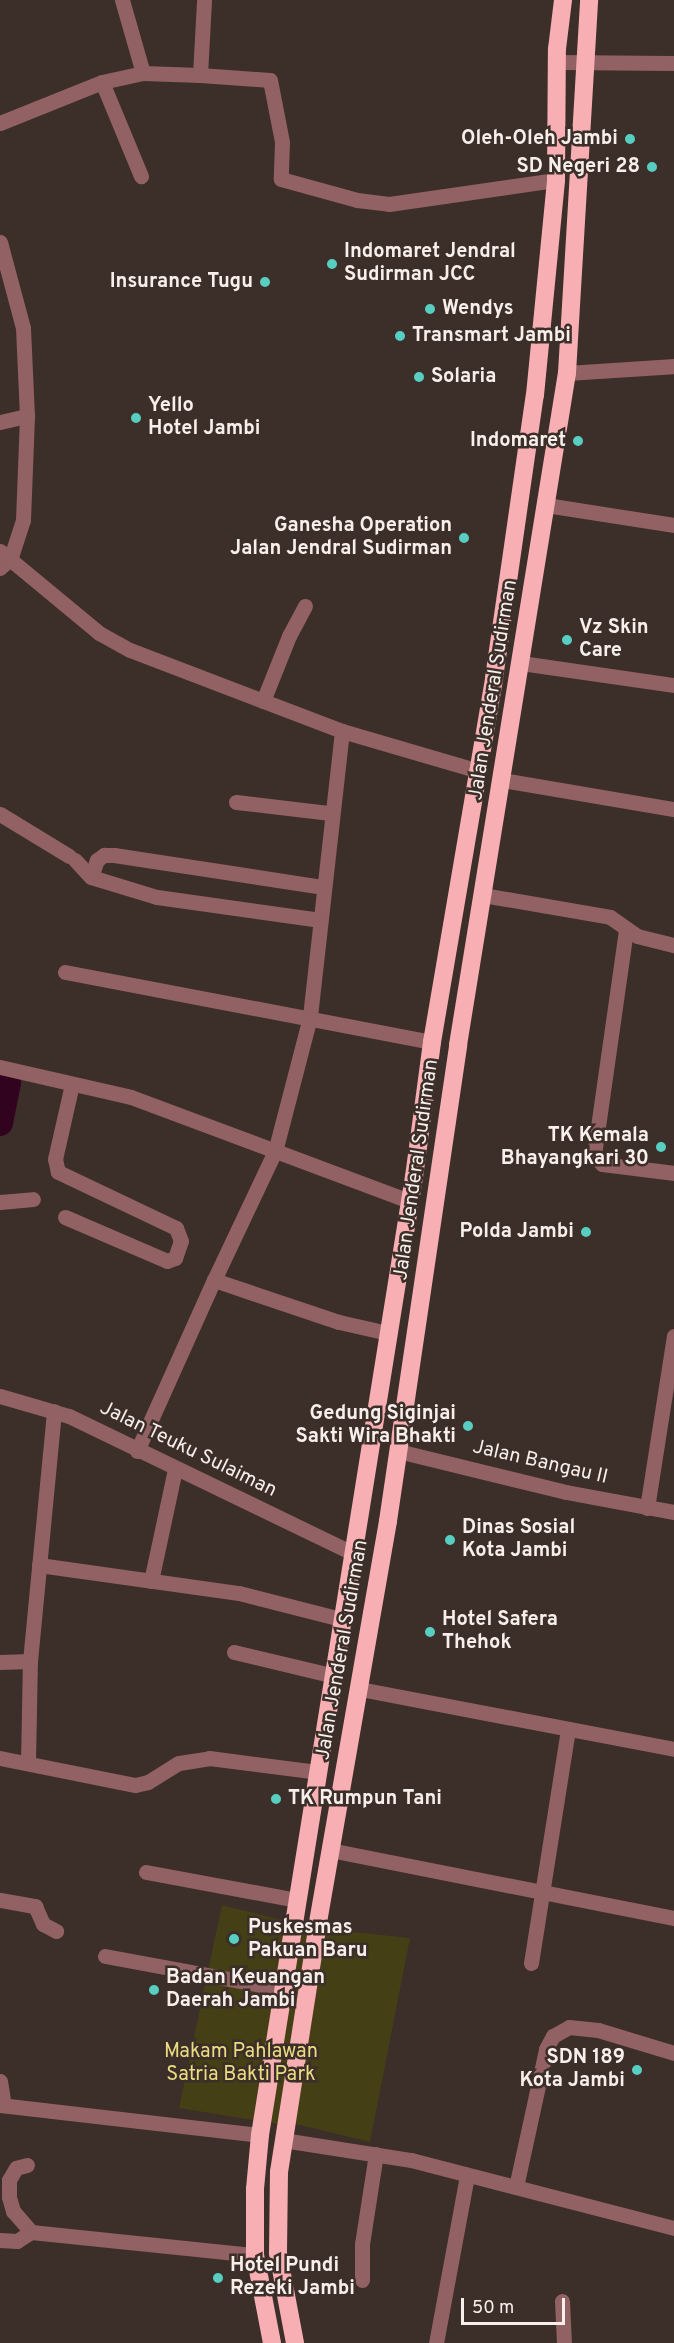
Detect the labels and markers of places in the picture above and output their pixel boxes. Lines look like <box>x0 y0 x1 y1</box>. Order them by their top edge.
place label: Oleh-Oleh Jambi <box>461 127 618 151</box>
marker: Oleh-Oleh Jambi <box>623 132 637 146</box>
place label: SD Negeri 28 <box>516 155 640 179</box>
marker: SD Negeri 28 <box>645 160 659 174</box>
place label: Indomaret Jendral Sudirman JCC <box>344 240 516 287</box>
marker: Indomaret Jendral Sudirman JCC <box>325 257 339 271</box>
place label: Insurance Tugu <box>110 270 253 294</box>
marker: Insurance Tugu <box>258 275 272 289</box>
place label: Wendys <box>442 297 514 321</box>
marker: Wendys <box>423 302 437 316</box>
place label: Transmart Jambi <box>412 324 571 348</box>
marker: Transmart Jambi <box>393 329 407 343</box>
place label: Solaria <box>431 365 496 389</box>
marker: Solaria <box>412 370 426 384</box>
place label: Yello Hotel Jambi <box>148 394 260 441</box>
marker: Yello Hotel Jambi <box>129 411 143 425</box>
place label: Indomaret <box>470 429 566 453</box>
marker: Indomaret <box>571 434 585 448</box>
place label: Ganesha Operation Jalan Jendral Sudirman <box>230 514 452 561</box>
marker: Ganesha Operation Jalan Jendral Sudirman <box>457 531 471 545</box>
place label: Vz Skin Care <box>579 616 649 663</box>
marker: Vz Skin Care <box>560 633 574 647</box>
place label: TK Kemala Bhayangkari 30 <box>501 1124 649 1171</box>
marker: TK Kemala Bhayangkari 30 <box>654 1140 668 1154</box>
place label: Polda Jambi <box>460 1220 574 1244</box>
marker: Polda Jambi <box>579 1225 593 1239</box>
place label: Gedung Siginjai Sakti Wira Bhakti <box>296 1402 456 1449</box>
marker: Gedung Siginjai Sakti Wira Bhakti <box>461 1419 475 1433</box>
place label: Dinas Sosial Kota Jambi <box>462 1517 575 1564</box>
marker: Dinas Sosial Kota Jambi <box>443 1533 457 1547</box>
place label: Hotel Safera Thehok <box>442 1608 558 1655</box>
marker: Hotel Safera Thehok <box>423 1625 437 1639</box>
place label: TK Rumpun Tani <box>288 1787 442 1811</box>
marker: TK Rumpun Tani <box>269 1792 283 1806</box>
place label: Puskesmas Pakuan Baru <box>248 1916 368 1963</box>
marker: Puskesmas Pakuan Baru <box>225 1930 243 1948</box>
place label: Badan Keuangan Daerah Jambi <box>166 1966 325 2013</box>
marker: Badan Keuangan Daerah Jambi <box>147 1983 161 1997</box>
place label: SDN 189 Kota Jambi <box>520 2046 625 2093</box>
marker: SDN 189 Kota Jambi <box>630 2063 644 2077</box>
place label: Hotel Pundi Rezeki Jambi <box>230 2254 355 2301</box>
marker: Hotel Pundi Rezeki Jambi <box>211 2271 225 2285</box>

